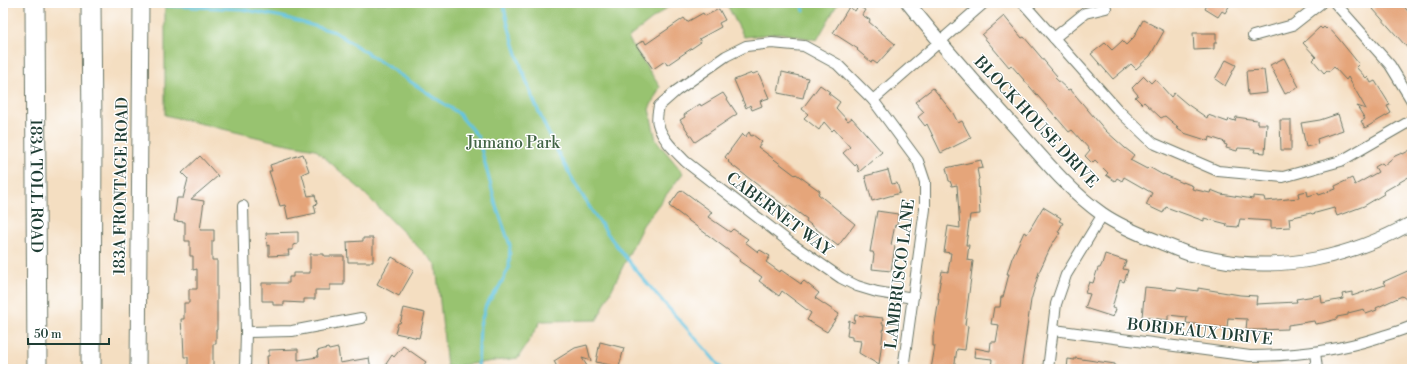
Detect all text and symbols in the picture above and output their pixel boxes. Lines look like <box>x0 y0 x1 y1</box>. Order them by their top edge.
street label: BLOCK HOUSE DRIVE <box>969 51 1102 192</box>
street label: 183A FRONTAGE ROAD <box>109 97 133 275</box>
street label: 183A TOLL ROAD <box>26 119 46 253</box>
park label: Jumano Park <box>465 133 561 153</box>
street label: CABERNET WAY <box>722 168 837 261</box>
street label: LAMBRUSCO LANE <box>881 198 919 350</box>
street label: BORDEAUX DRIVE <box>1125 314 1274 350</box>
scale bar <box>28 320 109 346</box>
text: 50 m <box>34 327 62 342</box>

